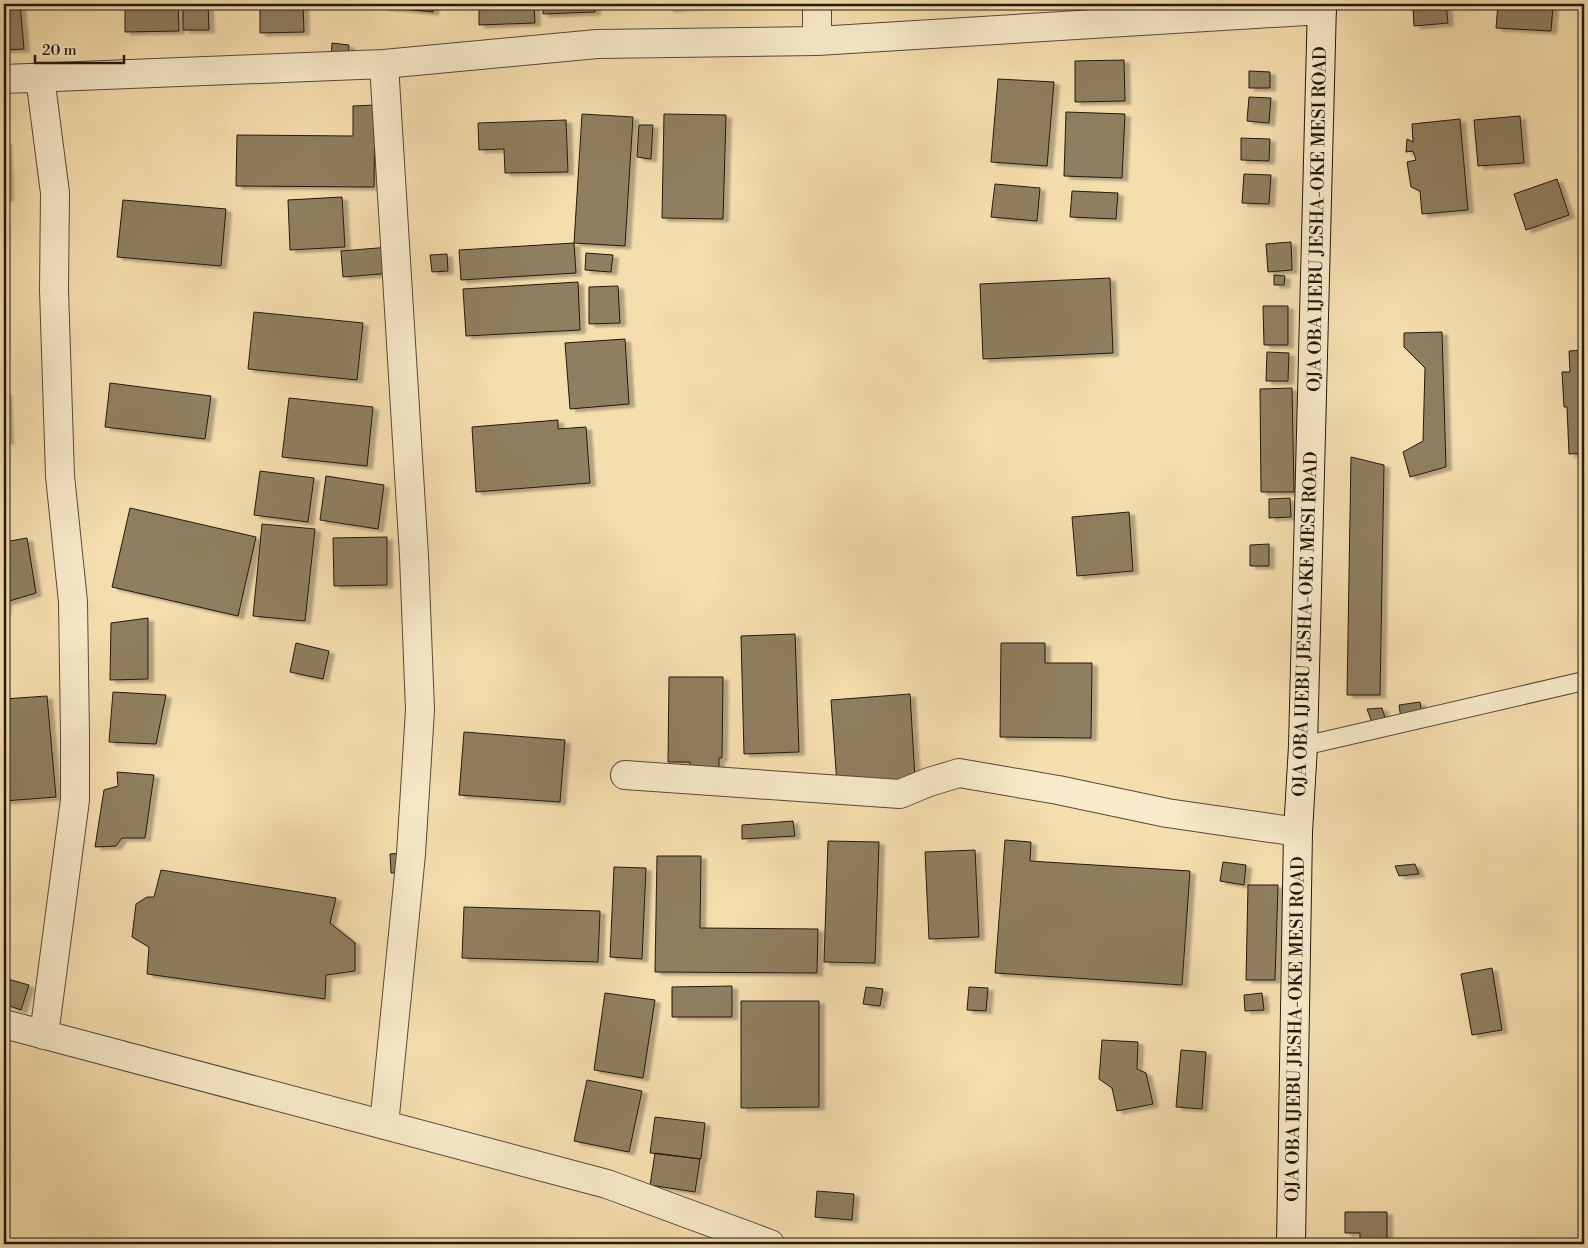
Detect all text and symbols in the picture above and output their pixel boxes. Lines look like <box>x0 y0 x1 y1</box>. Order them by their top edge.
scale bar <box>35 32 124 64</box>
text: 20 m <box>42 41 77 60</box>
street label: OJA OBA IJEBU JESHA-OKE MESI ROAD <box>1303 46 1332 392</box>
street label: OJA OBA IJEBU JESHA-OKE MESI ROAD <box>1288 451 1323 797</box>
street label: OJA OBA IJEBU JESHA-OKE MESI ROAD <box>1281 856 1310 1202</box>

